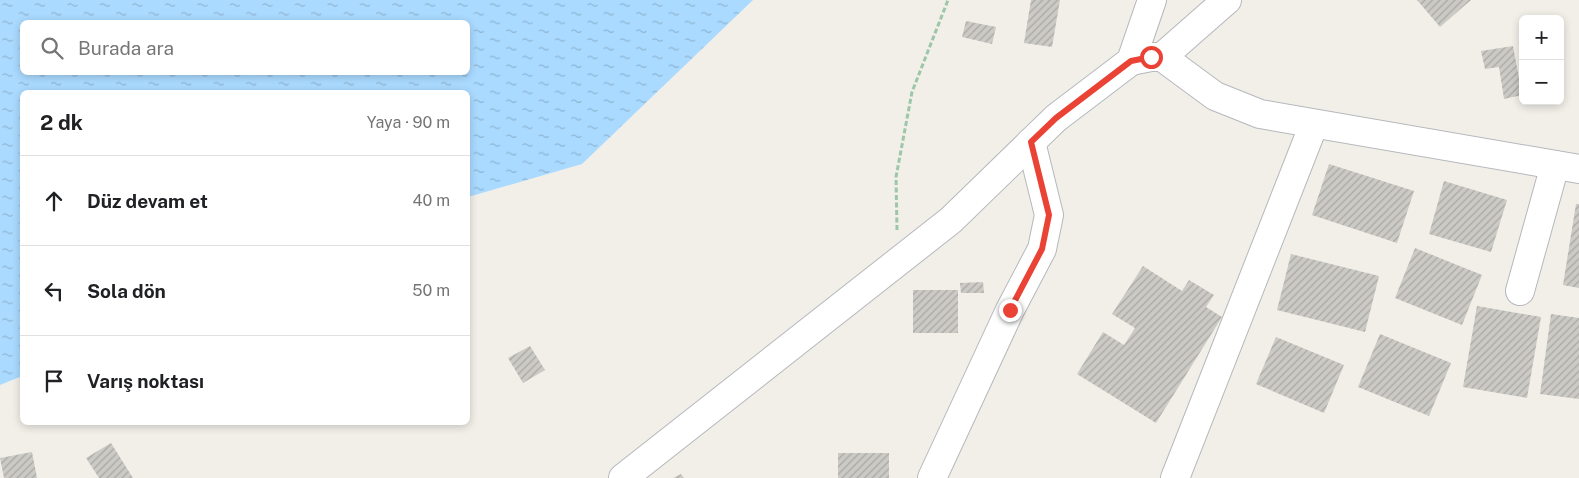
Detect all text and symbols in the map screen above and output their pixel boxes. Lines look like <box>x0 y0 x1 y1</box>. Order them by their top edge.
map controls <box>1519 15 1564 105</box>
button: + <box>1519 15 1564 60</box>
search box <box>20 20 470 75</box>
icon: search <box>38 34 66 62</box>
text: Burada ara <box>78 37 174 59</box>
route start <box>1140 46 1163 69</box>
button: − <box>1519 60 1564 105</box>
text: 2 dk <box>40 110 83 135</box>
text: Yaya · 90 m <box>367 113 450 132</box>
icon: ahead <box>40 187 68 215</box>
text: Düz devam et <box>87 190 208 212</box>
text: 40 m <box>412 191 450 210</box>
icon: left <box>40 277 68 305</box>
text: Sola dön <box>87 280 166 302</box>
text: 50 m <box>412 281 450 300</box>
route end <box>999 299 1022 322</box>
icon: arrive <box>40 367 68 395</box>
text: Varış noktası <box>87 370 204 392</box>

